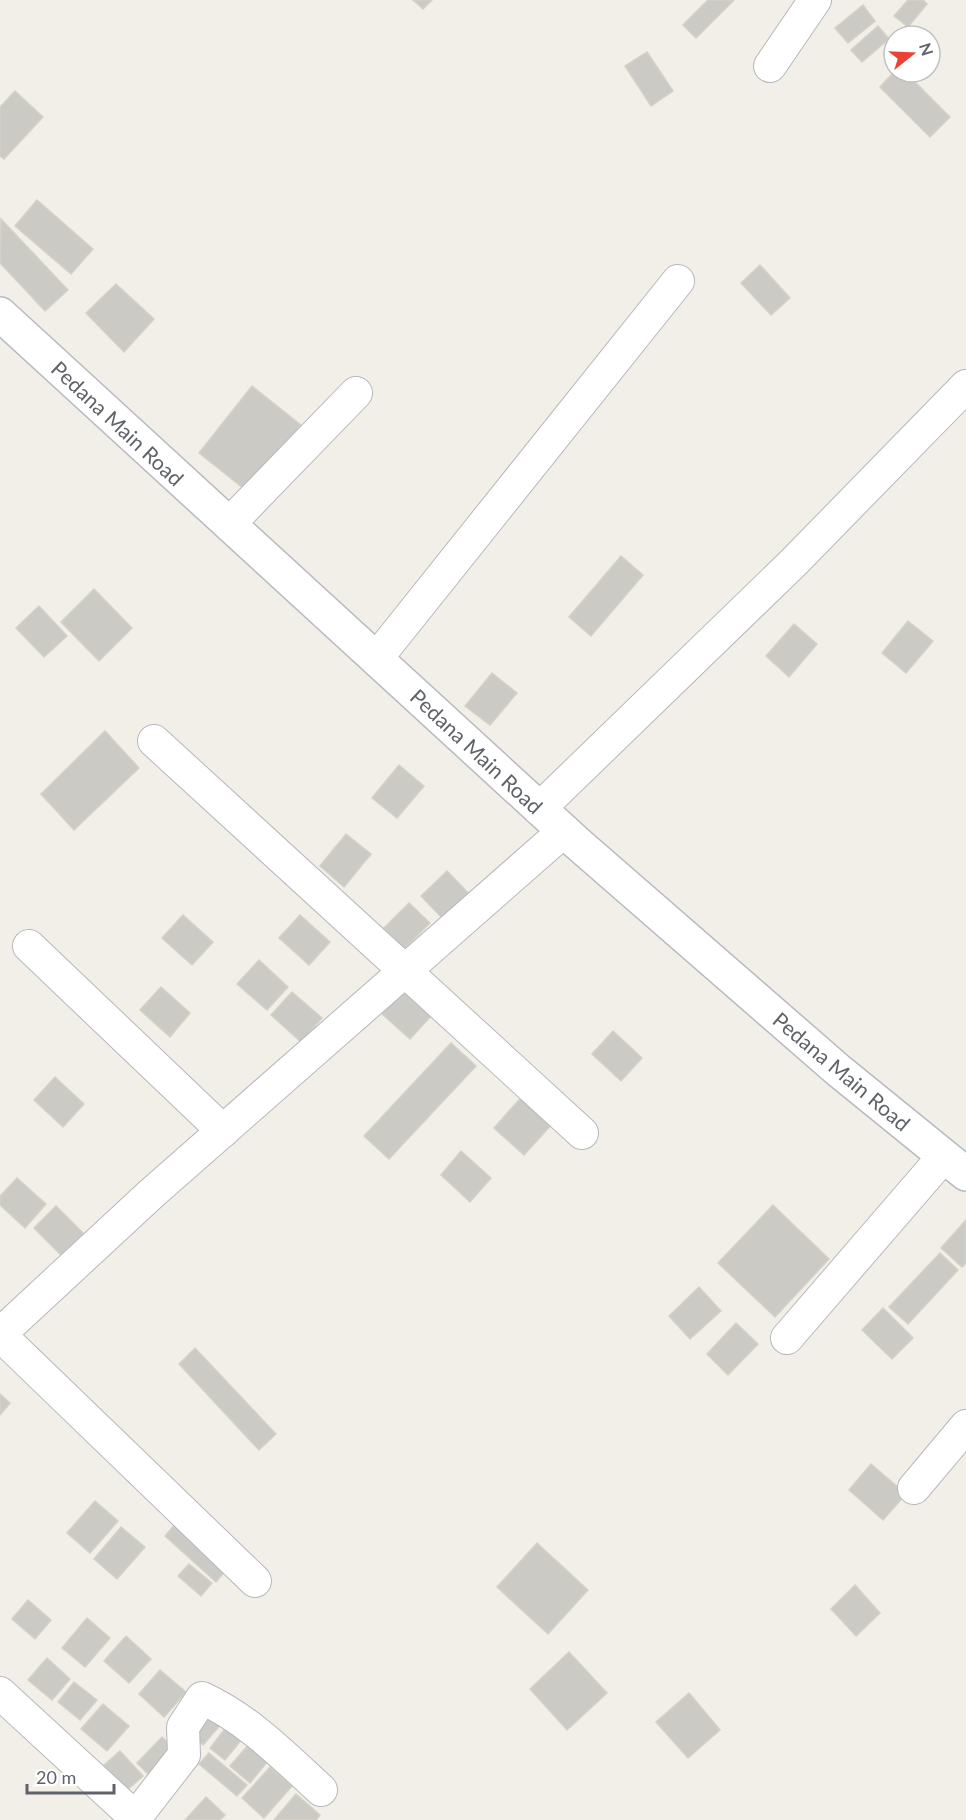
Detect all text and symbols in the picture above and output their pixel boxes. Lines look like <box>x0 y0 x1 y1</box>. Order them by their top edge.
north arrow <box>882 24 942 84</box>
text: N <box>916 40 938 58</box>
street label: Pedana Main Road <box>47 355 189 491</box>
street label: Pedana Main Road <box>406 683 548 819</box>
street label: Pedana Main Road <box>768 1006 916 1136</box>
scale bar <box>27 1757 114 1795</box>
text: 20 m <box>36 1766 76 1788</box>

